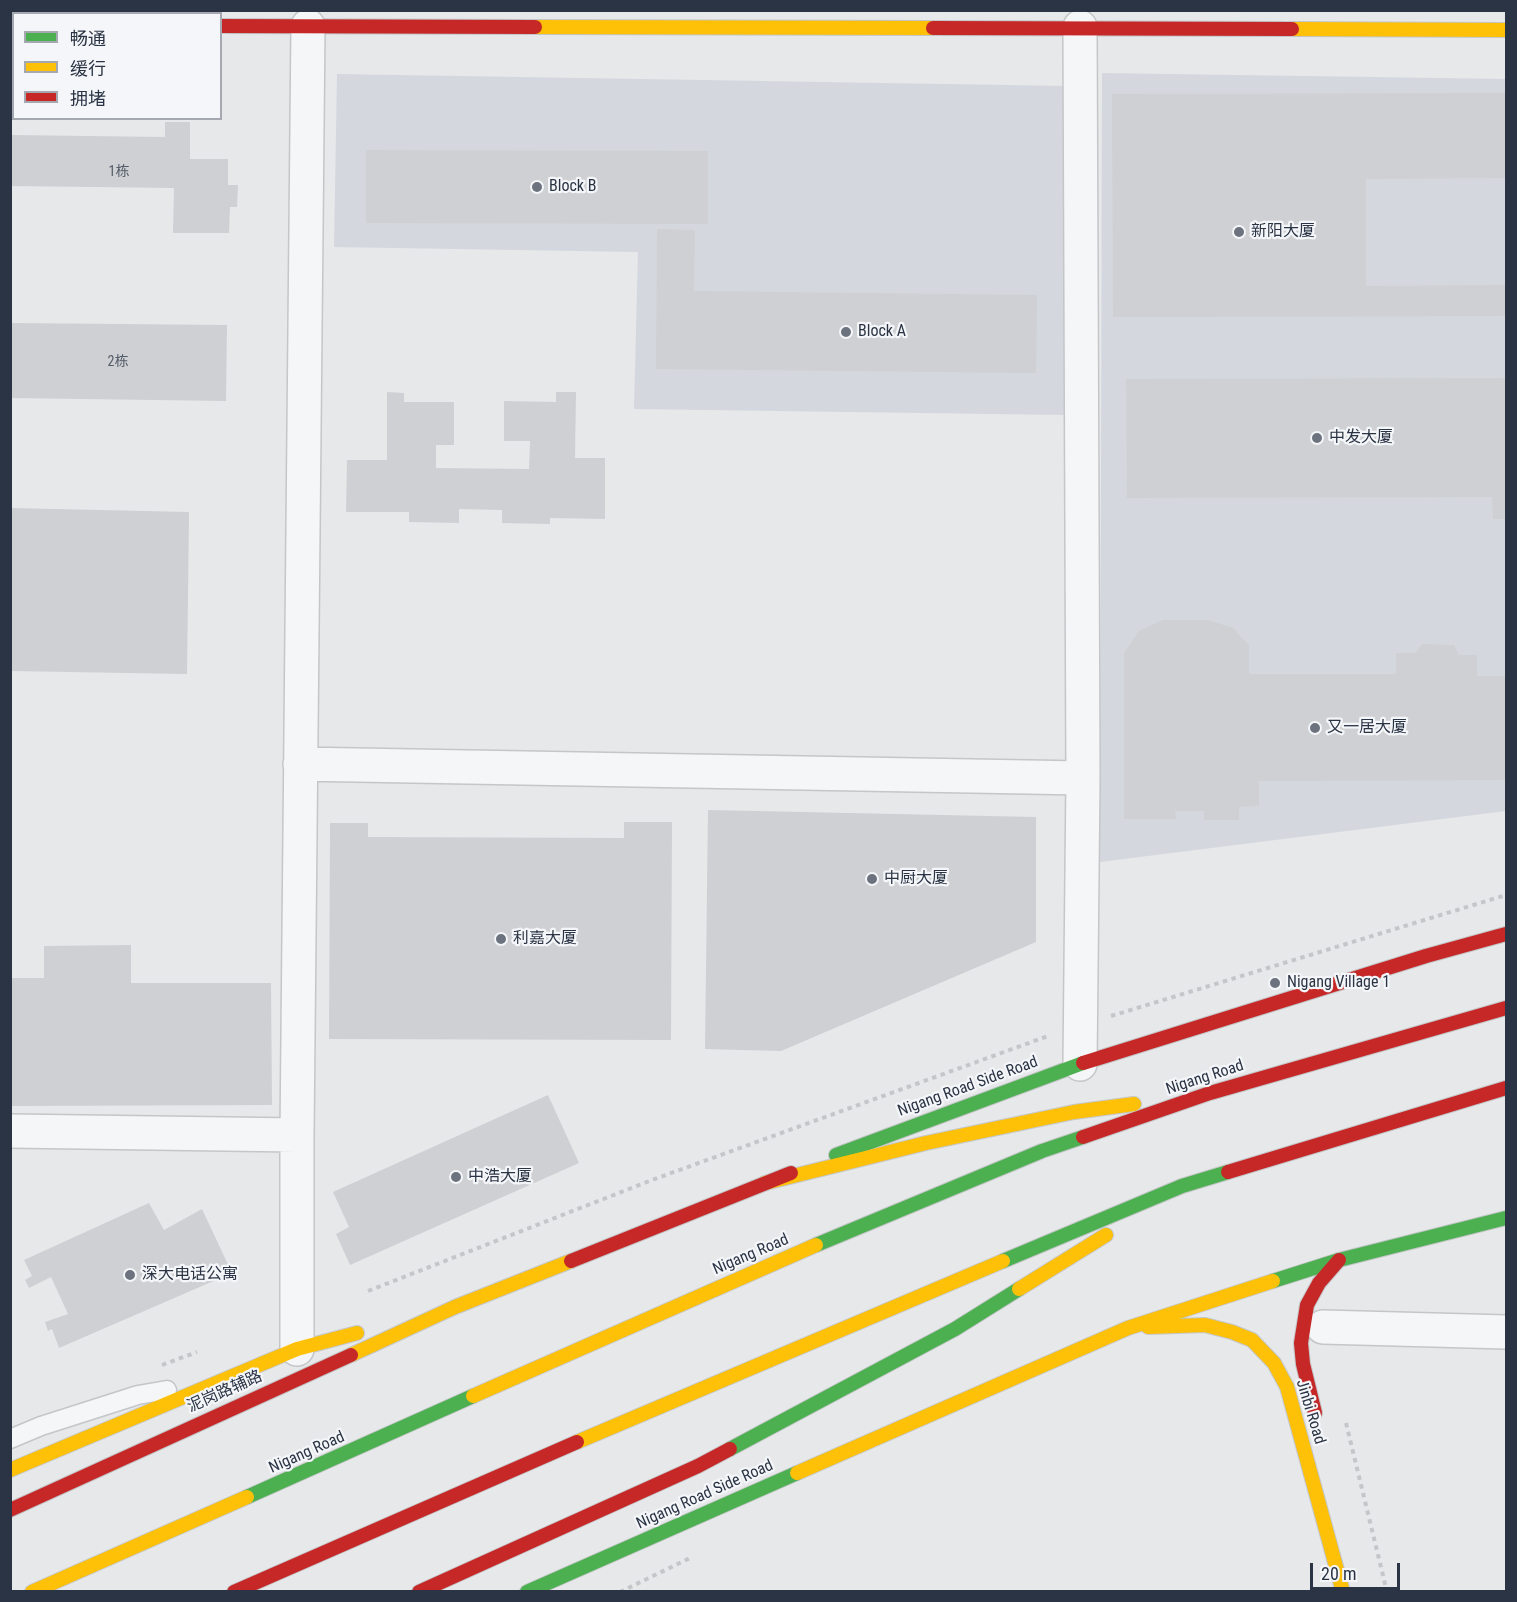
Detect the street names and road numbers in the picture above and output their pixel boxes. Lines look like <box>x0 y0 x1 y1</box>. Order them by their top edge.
street label: Nigang Road Side Road <box>895 1053 1041 1121</box>
street label: Nigang Road <box>1164 1056 1246 1100</box>
street label: Nigang Road <box>710 1230 792 1280</box>
street label: 泥岗路辅路 <box>185 1367 265 1417</box>
street label: Jinbi Road <box>1291 1377 1329 1447</box>
street label: Nigang Road <box>266 1428 348 1478</box>
street label: Nigang Road Side Road <box>634 1456 776 1534</box>

